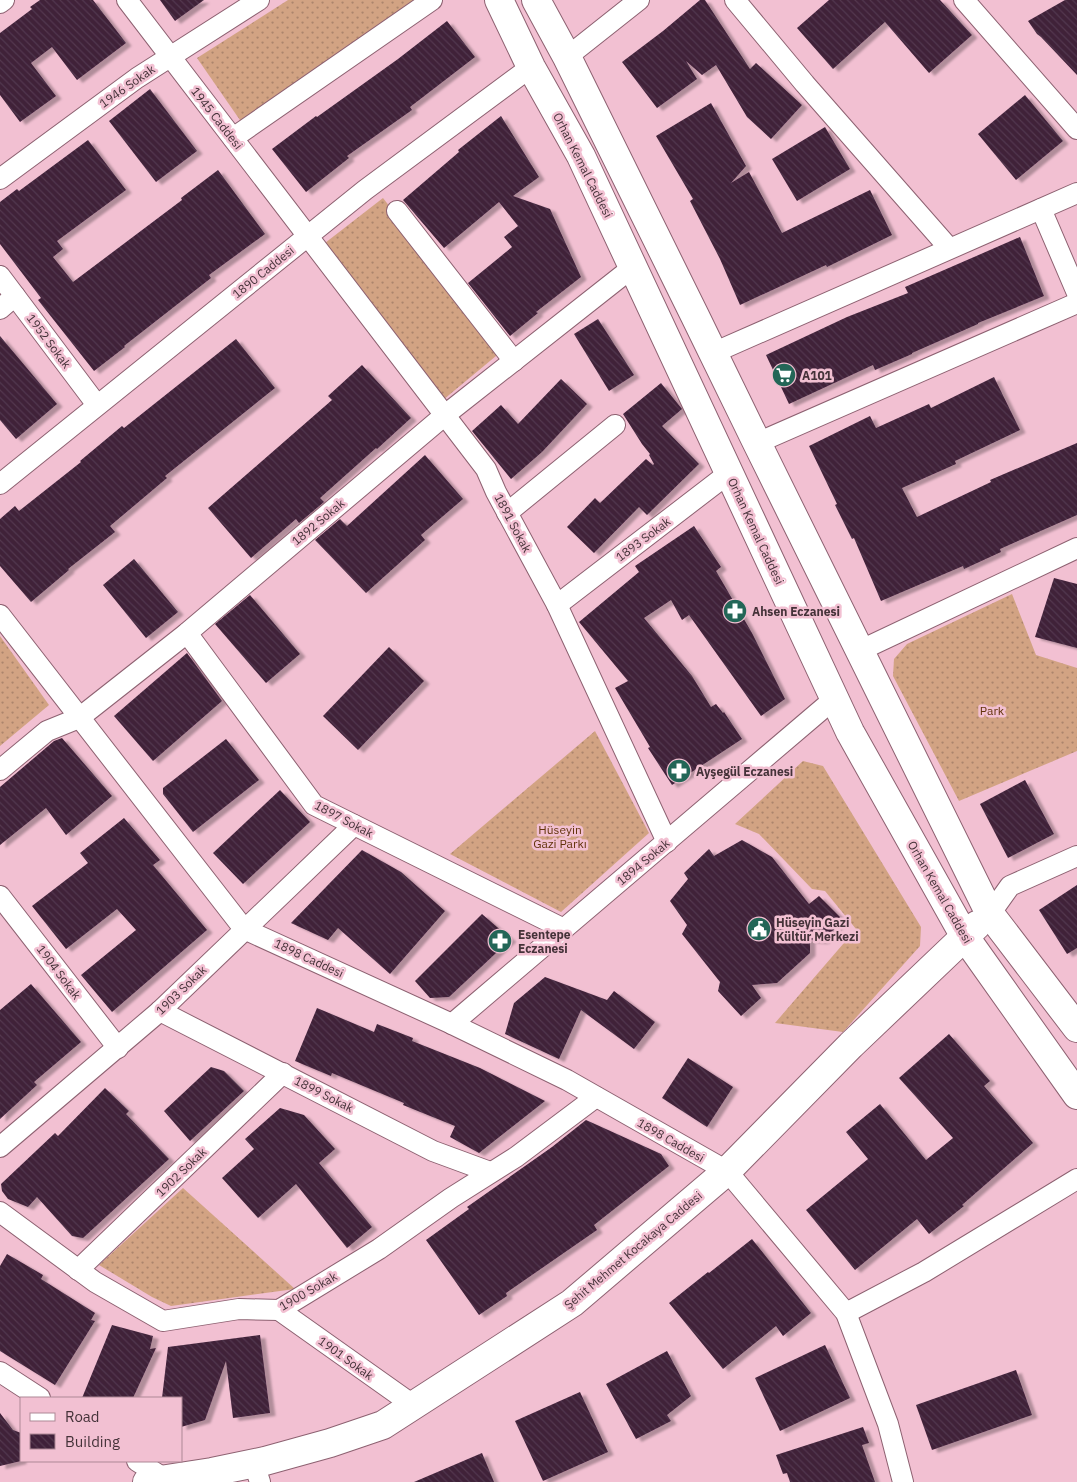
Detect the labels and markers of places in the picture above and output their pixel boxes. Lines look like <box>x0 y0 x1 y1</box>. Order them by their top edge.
supermarket icon: A101 <box>771 362 797 388</box>
place label: A101 <box>802 368 832 383</box>
pharmacy icon: Ahsen Eczanesi <box>722 598 748 624</box>
place label: Ahsen Eczanesi <box>752 604 840 619</box>
pharmacy icon: Ayşegül Eczanesi <box>666 758 692 784</box>
place label: Ayşegül Eczanesi <box>696 764 793 779</box>
place label: Hüseyin Gazi Kültür Merkezi <box>776 915 859 944</box>
public building icon: Hüseyin Gazi Kültür Merkezi <box>746 916 772 942</box>
place label: Esentepe Eczanesi <box>518 927 571 956</box>
pharmacy icon: Esentepe Eczanesi <box>487 928 513 954</box>

